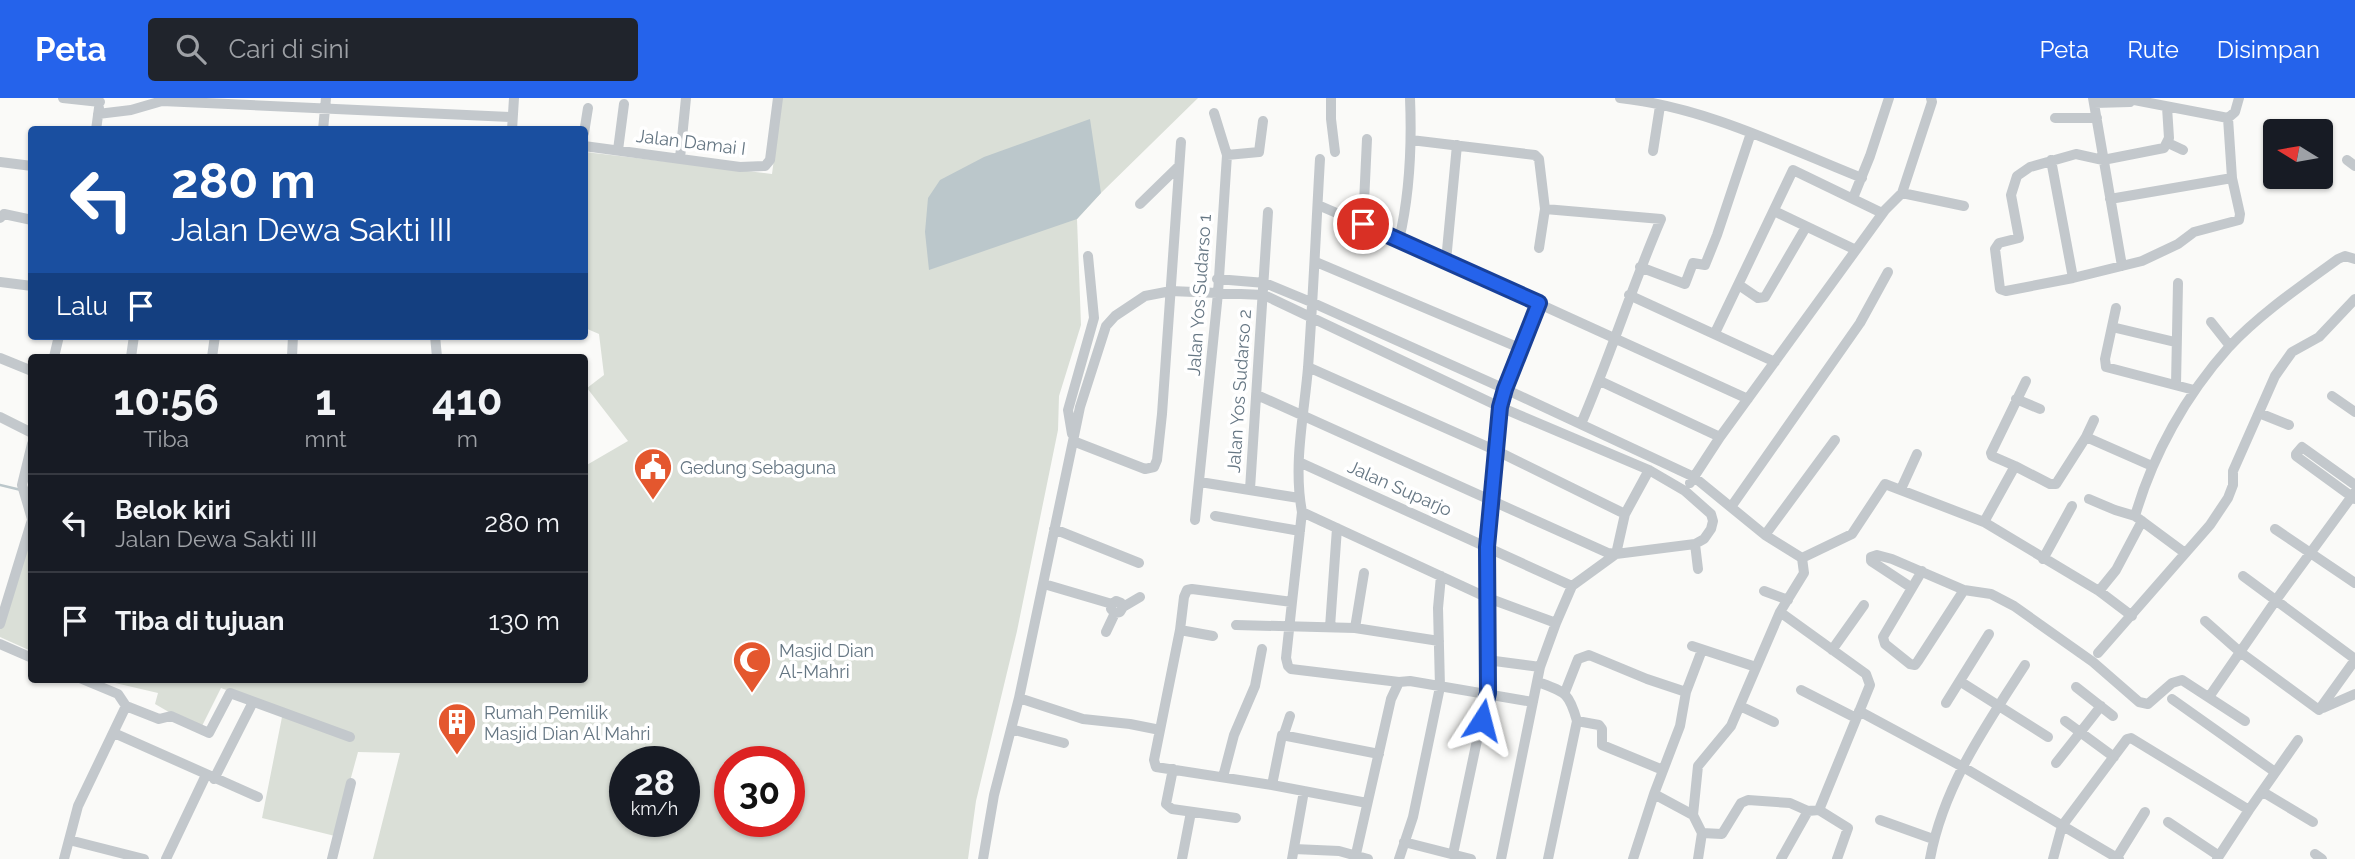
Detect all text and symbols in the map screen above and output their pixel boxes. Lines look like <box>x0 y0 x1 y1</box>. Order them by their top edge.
search box <box>148 18 638 81</box>
text: Peta <box>35 30 106 69</box>
icon: search <box>172 30 210 68</box>
text: Cari di sini <box>228 34 349 64</box>
text: Peta <box>2039 35 2089 64</box>
text: Rute <box>2127 35 2179 64</box>
text: Disimpan <box>2217 35 2320 64</box>
north arrow <box>2263 119 2333 189</box>
map controls <box>2263 119 2333 189</box>
street label: Jalan Damai I <box>635 125 747 159</box>
text: 280 m <box>171 152 316 209</box>
icon: left <box>56 154 147 245</box>
pin <box>1333 194 1393 254</box>
icon: arrive <box>1344 205 1382 243</box>
text: Jalan Dewa Sakti III <box>171 211 452 248</box>
street label: Jalan Yos Sudarso 1 <box>1183 213 1215 377</box>
icon: arrive <box>122 287 160 325</box>
text: Lalu <box>56 291 108 321</box>
street label: Jalan Yos Sudarso 2 <box>1223 309 1255 473</box>
text: 10:56 <box>113 376 219 425</box>
text: 1 <box>315 376 336 425</box>
text: 410 <box>432 376 503 425</box>
text: Tiba <box>143 425 189 452</box>
text: mnt <box>305 425 347 452</box>
text: m <box>457 425 478 452</box>
public building icon: Gedung Sebaguna <box>632 446 674 501</box>
street label: Jalan Suparjo <box>1345 456 1456 520</box>
place label: Gedung Sebaguna <box>680 457 836 478</box>
text: Belok kiri <box>115 495 231 525</box>
icon: left <box>56 504 94 542</box>
text: 280 m <box>485 508 560 538</box>
text: Jalan Dewa Sakti III <box>115 525 317 552</box>
icon: arrive <box>56 602 94 640</box>
text: Tiba di tujuan <box>115 606 285 636</box>
text: 130 m <box>489 606 560 636</box>
mosque icon: Masjid Dian Al-Mahri <box>731 639 773 694</box>
place label: Masjid Dian Al-Mahri <box>779 640 874 682</box>
position arrow <box>1445 683 1519 757</box>
building icon: Rumah Pemilik Masjid Dian Al Mahri <box>436 701 478 756</box>
place label: Rumah Pemilik Masjid Dian Al Mahri <box>484 702 650 744</box>
speed limit sign: 30 <box>714 746 805 837</box>
text: 28 <box>634 762 675 803</box>
text: km/h <box>631 798 678 819</box>

